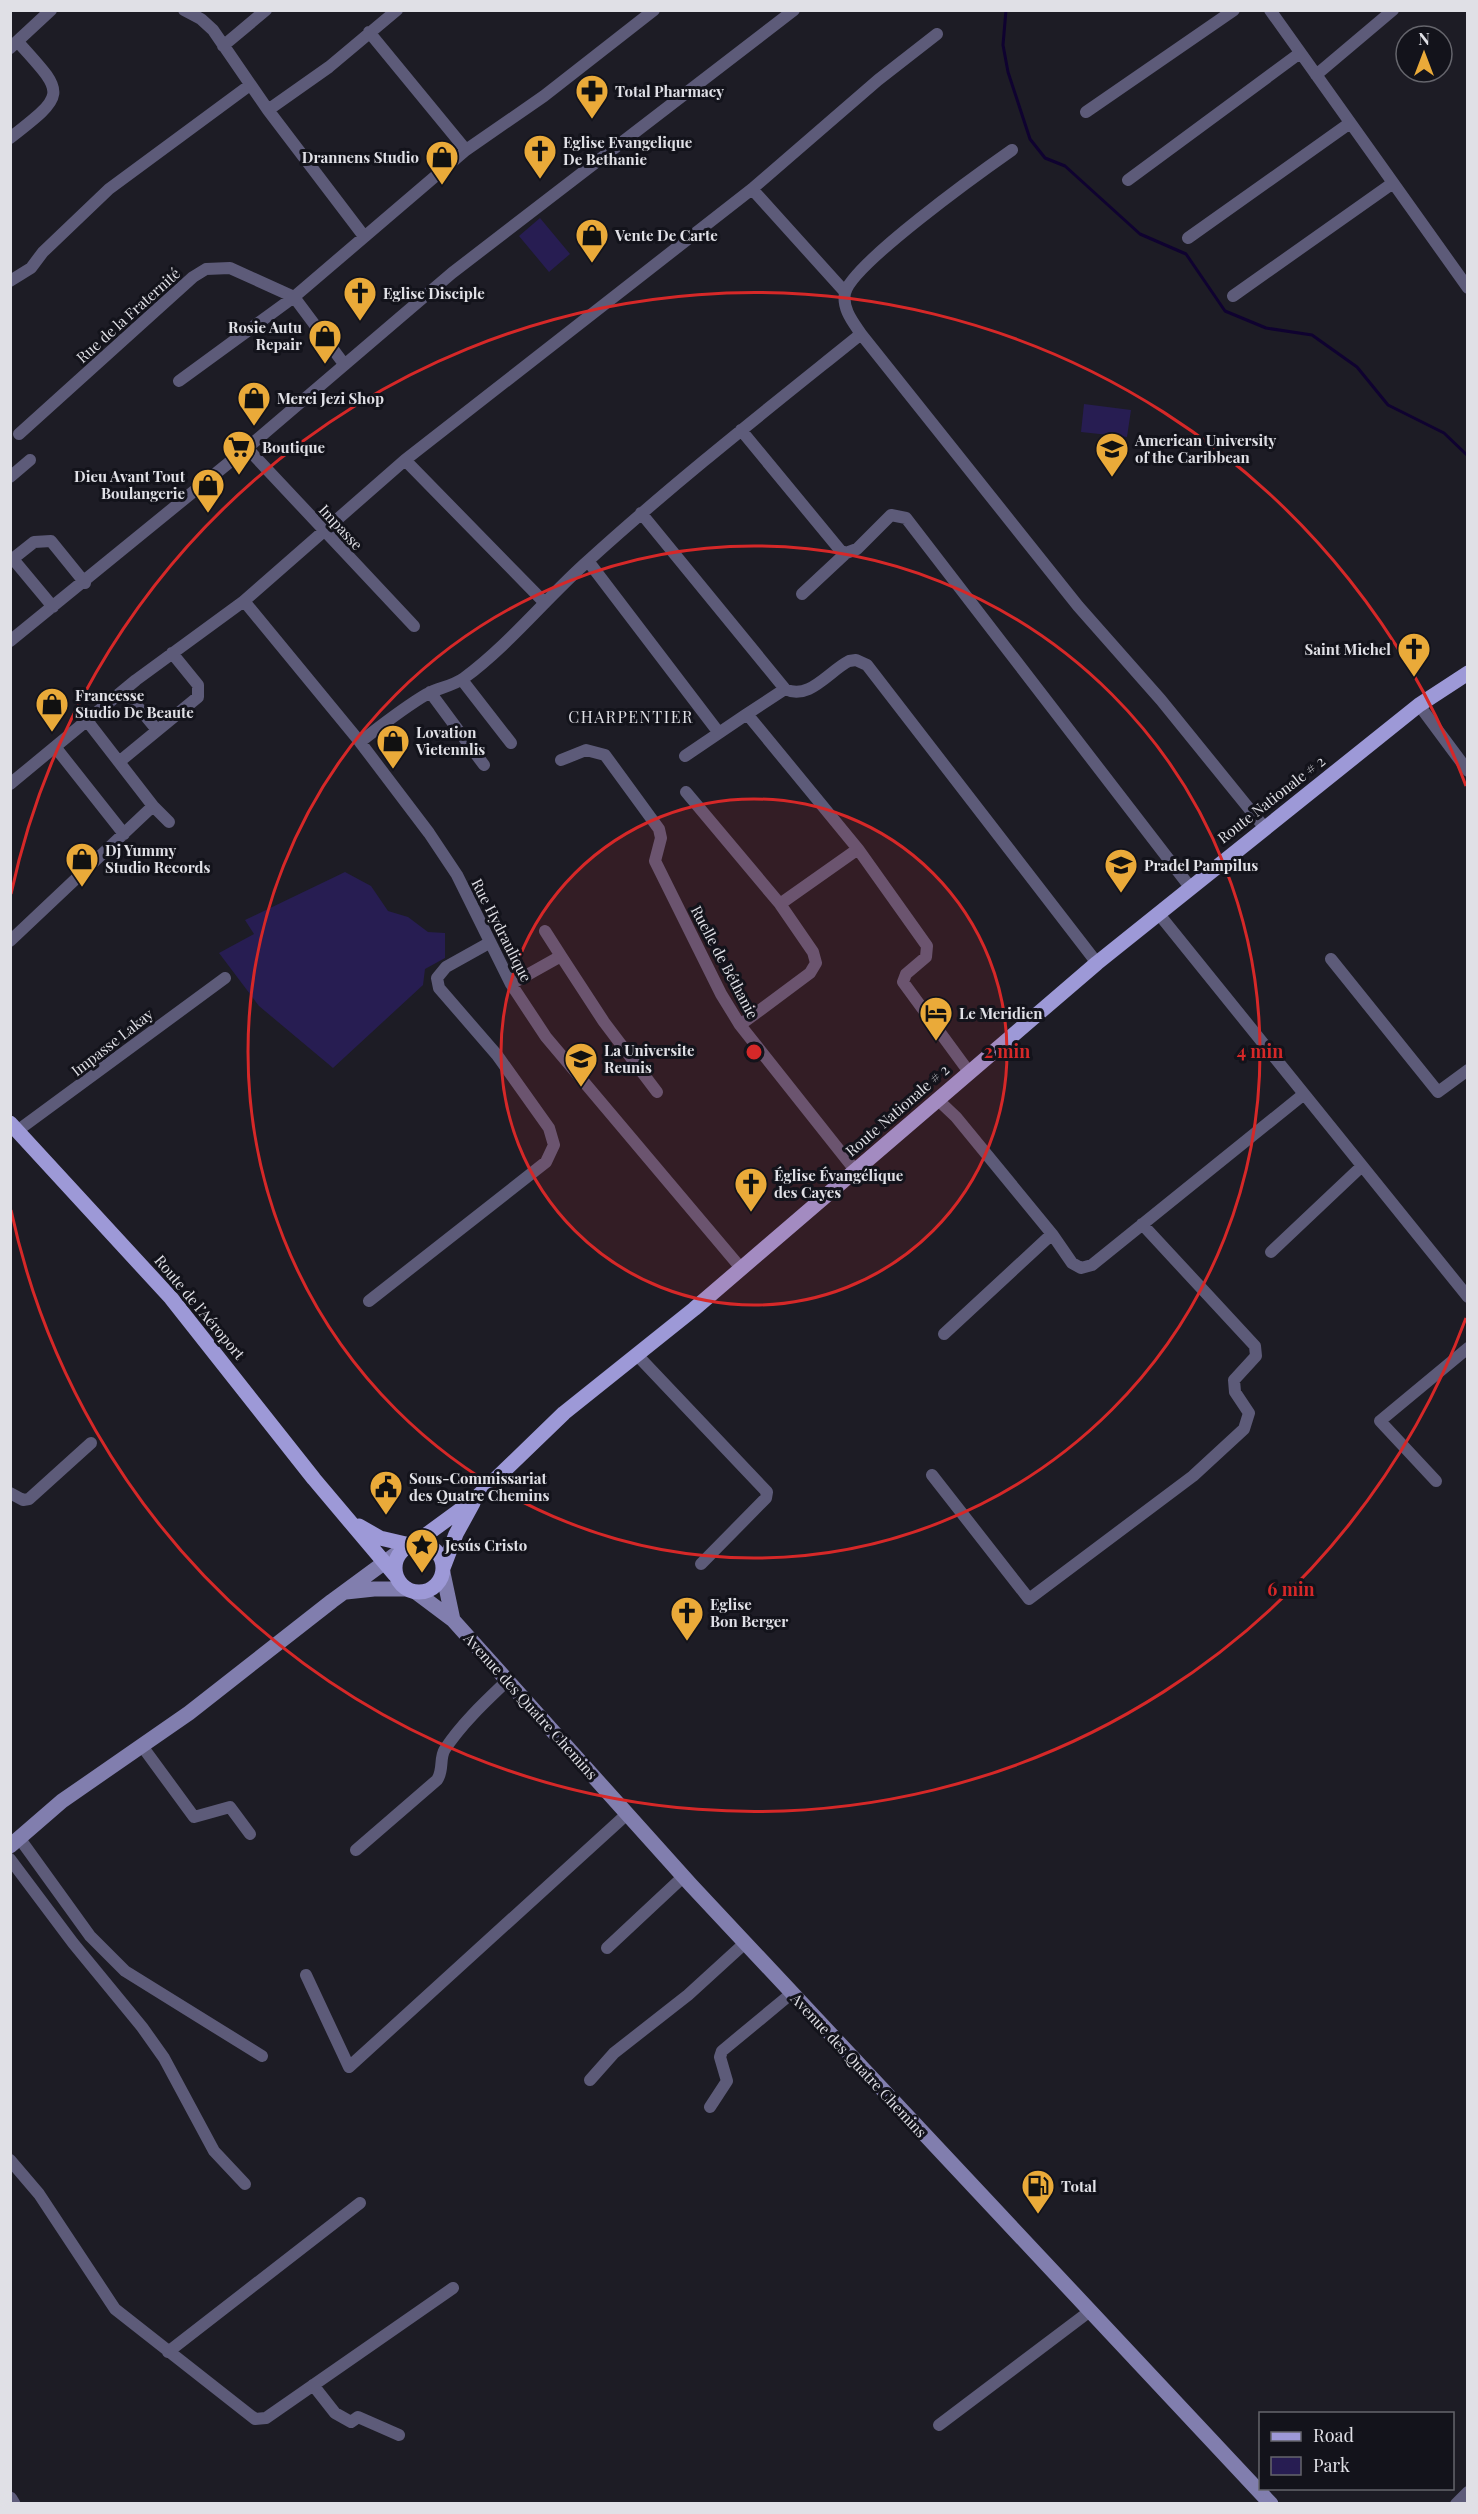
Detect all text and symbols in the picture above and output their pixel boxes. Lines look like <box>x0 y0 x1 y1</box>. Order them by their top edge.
north arrow <box>1394 24 1454 84</box>
text: N <box>1418 28 1430 49</box>
pharmacy icon: Total Pharmacy <box>574 73 610 120</box>
place label: Total Pharmacy <box>615 81 724 101</box>
place label: Eglise Evangelique De Bethanie <box>563 132 693 169</box>
church icon: Eglise Evangelique De Bethanie <box>522 133 558 180</box>
shop icon: Drannens Studio <box>424 139 460 186</box>
place label: Drannens Studio <box>302 147 419 167</box>
shop icon: Vente De Carte <box>574 217 610 264</box>
place label: Vente De Carte <box>614 225 718 245</box>
street label: Rue de la Fraternité <box>72 263 184 367</box>
church icon: Eglise Disciple <box>342 275 378 322</box>
place label: Eglise Disciple <box>383 283 485 303</box>
place label: Rosie Autu Repair <box>228 317 302 354</box>
shop icon: Rosie Autu Repair <box>307 318 343 365</box>
shop icon: Merci Jezi Shop <box>236 380 272 427</box>
place label: Merci Jezi Shop <box>277 388 384 408</box>
supermarket icon: Boutique <box>221 429 257 476</box>
place label: American University of the Caribbean <box>1134 430 1276 467</box>
school or university icon: American University of the Caribbean <box>1094 431 1130 478</box>
place label: Boutique <box>262 437 326 457</box>
place label: Dieu Avant Tout Boulangerie <box>74 466 186 503</box>
shop icon: Dieu Avant Tout Boulangerie <box>190 467 226 514</box>
street label: Impasse <box>315 500 367 554</box>
church icon: Saint Michel <box>1396 631 1432 678</box>
place label: Saint Michel <box>1304 639 1391 659</box>
place label: Francesse Studio De Beaute <box>75 685 194 722</box>
shop icon: Francesse Studio De Beaute <box>34 686 70 733</box>
district label: CHARPENTIER <box>568 706 694 727</box>
place label: Lovation Vietennlis <box>415 722 485 759</box>
shop icon: Lovation Vietennlis <box>375 723 411 770</box>
street label: Route Nationale # 2 <box>1213 751 1329 847</box>
place label: Dj Yummy Studio Records <box>105 840 210 877</box>
shop icon: Dj Yummy Studio Records <box>64 841 100 888</box>
school or university icon: Pradel Pampilus <box>1103 847 1139 894</box>
place label: Pradel Pampilus <box>1144 855 1258 875</box>
street label: Rue Hydraulique <box>467 875 537 985</box>
street label: Ruelle de Béthanie <box>687 902 763 1022</box>
hotel icon: Le Meridien <box>918 995 954 1042</box>
street label: Impasse Lakay <box>67 1003 157 1080</box>
place label: Le Meridien <box>959 1003 1043 1023</box>
text: 2 min <box>984 1039 1030 1063</box>
text: 4 min <box>1237 1039 1283 1063</box>
place label: La Universite Reunis <box>604 1040 695 1077</box>
school or university icon: La Universite Reunis <box>563 1041 599 1088</box>
centre of rings <box>744 1042 764 1062</box>
street label: Route Nationale # 2 <box>841 1059 953 1161</box>
place label: Église Évangélique des Cayes <box>774 1165 904 1202</box>
church icon: Église Évangélique des Cayes <box>733 1166 769 1213</box>
street label: Route de l’Aéroport <box>150 1251 250 1364</box>
place label: Sous-Commissariat des Quatre Chemins <box>409 1468 550 1505</box>
public building icon: Sous-Commissariat des Quatre Chemins <box>368 1469 404 1516</box>
place icon: Jesús Cristo <box>404 1527 440 1574</box>
place label: Jesús Cristo <box>444 1535 527 1555</box>
text: 6 min <box>1267 1577 1315 1601</box>
place label: Eglise Bon Berger <box>710 1594 788 1631</box>
church icon: Eglise Bon Berger <box>669 1595 705 1642</box>
street label: Avenue des Quatre Chemins <box>459 1628 602 1783</box>
street label: Avenue des Quatre Chemins <box>786 1988 931 2141</box>
fuel station icon: Total <box>1020 2168 1056 2215</box>
place label: Total <box>1061 2176 1097 2196</box>
legend <box>1259 2412 1454 2490</box>
text: Road <box>1313 2423 1354 2447</box>
text: Park <box>1313 2453 1350 2477</box>

